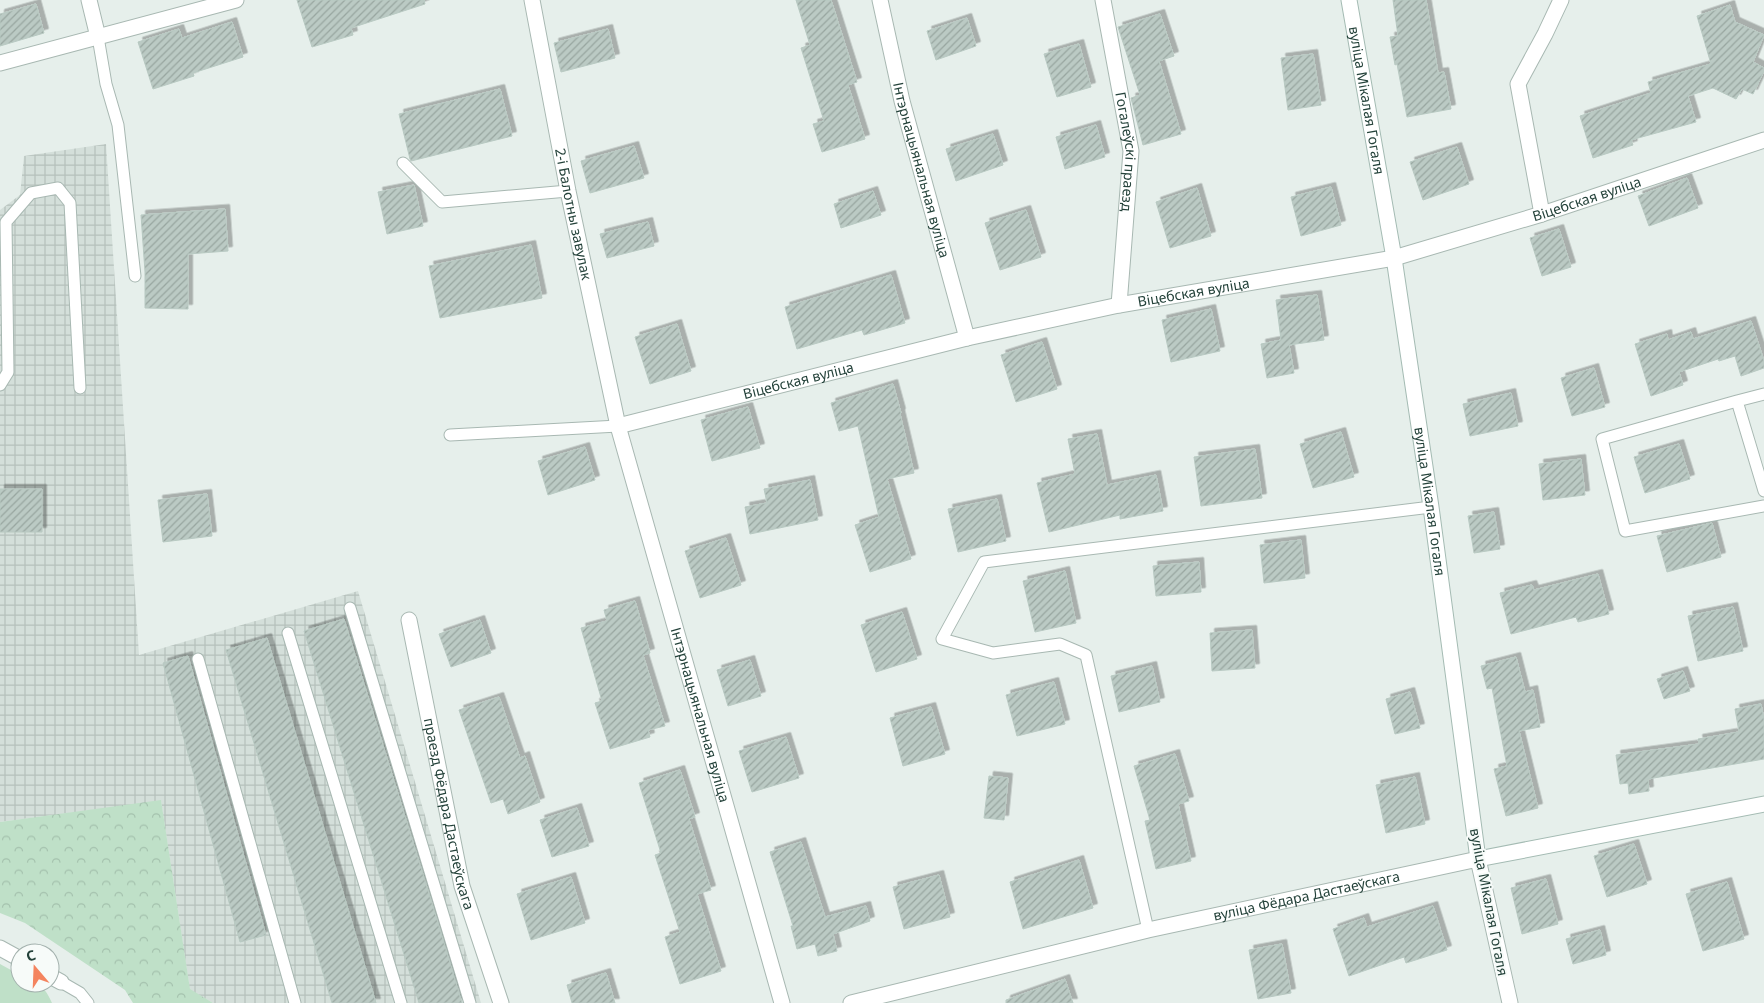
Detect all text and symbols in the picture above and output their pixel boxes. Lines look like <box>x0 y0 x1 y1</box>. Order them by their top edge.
street label: вуліца Мікалая Гогаля <box>1345 25 1389 176</box>
street label: Інтэрнацыянальная вуліца <box>889 80 955 260</box>
street label: Гогалеўскі праезд <box>1111 90 1141 213</box>
street label: 2-і Балотны завулак <box>551 146 597 282</box>
street label: Віцебская вуліца <box>1530 172 1643 225</box>
street label: Віцебская вуліца <box>1136 273 1251 311</box>
street label: Віцебская вуліца <box>741 357 856 403</box>
street label: вуліца Мікалая Гогаля <box>1410 426 1450 577</box>
street label: Інтэрнацыянальная вуліца <box>667 625 734 804</box>
street label: праезд Фёдара Дастаеўскага <box>420 716 479 912</box>
street label: вуліца Мікалая Гогаля <box>1466 826 1513 977</box>
street label: вуліца Фёдара Дастаеўскага <box>1211 866 1401 925</box>
north arrow <box>10 943 60 993</box>
text: С <box>23 945 38 966</box>

